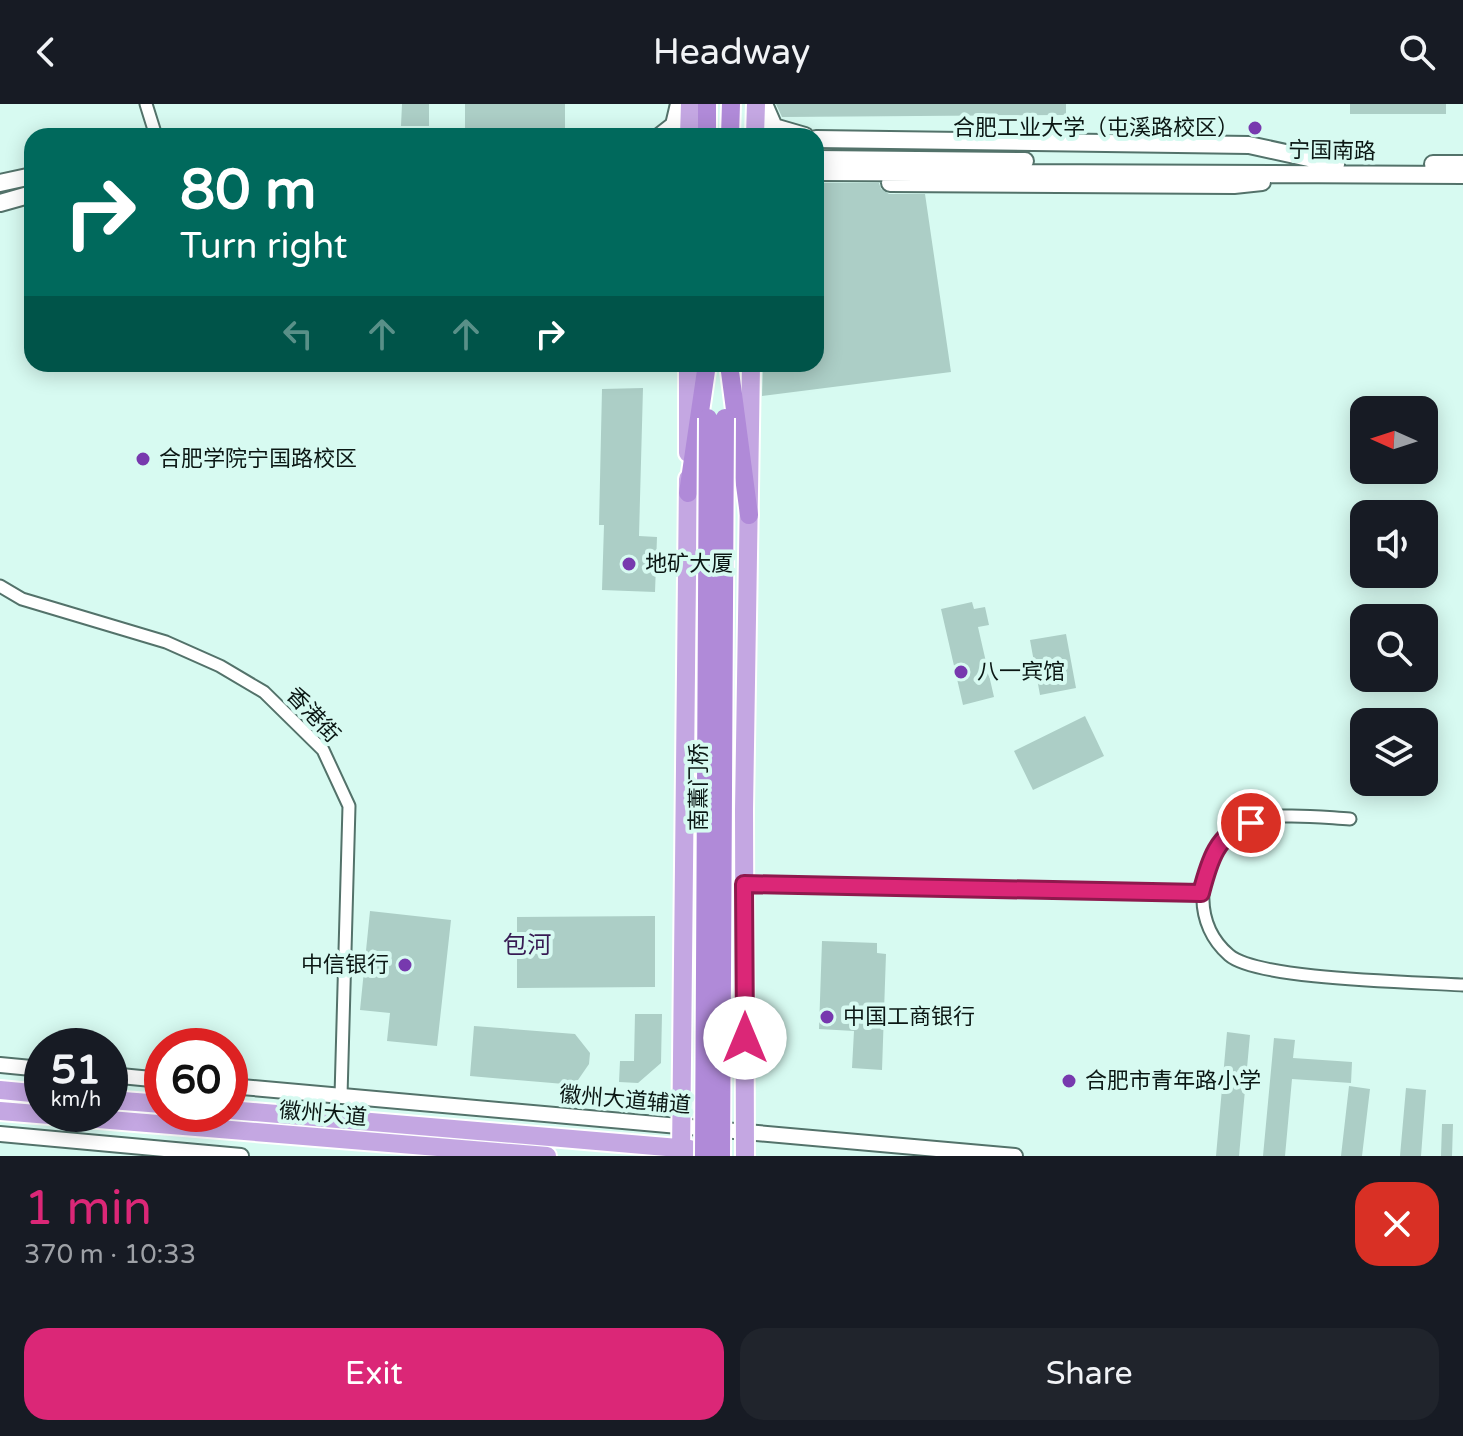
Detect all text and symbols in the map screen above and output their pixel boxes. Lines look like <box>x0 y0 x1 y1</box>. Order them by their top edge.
icon: back <box>24 30 68 74</box>
icon: search <box>1395 30 1439 74</box>
text: Headway <box>653 31 810 74</box>
place label: 合肥工业大学（屯溪路校区） <box>953 115 1239 141</box>
marker: 合肥工业大学（屯溪路校区） <box>1246 119 1264 137</box>
street label: 宁国南路 <box>1288 137 1376 165</box>
text: 80 m <box>180 157 316 224</box>
icon: right <box>48 160 152 264</box>
text: Turn right <box>180 225 347 268</box>
icon: left <box>276 312 320 356</box>
icon: ahead <box>360 312 404 356</box>
icon: ahead <box>444 312 488 356</box>
icon: right <box>528 312 572 356</box>
north arrow <box>1350 396 1438 484</box>
map controls <box>1350 396 1438 796</box>
place label: 合肥学院宁国路校区 <box>159 446 357 472</box>
marker: 合肥学院宁国路校区 <box>134 450 152 468</box>
button: sound <box>1350 500 1438 588</box>
place label: 地矿大厦 <box>645 551 733 577</box>
marker: 地矿大厦 <box>620 555 638 573</box>
button: search <box>1350 604 1438 692</box>
place label: 八一宾馆 <box>977 659 1065 685</box>
marker: 八一宾馆 <box>952 663 970 681</box>
street label: 香港街 <box>281 682 345 748</box>
button: layers <box>1350 708 1438 796</box>
street label: 南薰门桥 <box>686 743 712 831</box>
pin <box>1217 789 1285 857</box>
icon: arrive <box>1229 801 1273 845</box>
district label: 包河 <box>503 931 551 960</box>
place label: 中信银行 <box>301 952 389 978</box>
marker: 中信银行 <box>396 956 414 974</box>
position arrow <box>703 996 787 1080</box>
place label: 中国工商银行 <box>843 1004 975 1030</box>
marker: 中国工商银行 <box>818 1008 836 1026</box>
speed limit sign: 60 <box>144 1028 248 1132</box>
text: 51 <box>51 1046 101 1094</box>
place label: 合肥市青年路小学 <box>1085 1068 1261 1094</box>
marker: 合肥市青年路小学 <box>1060 1072 1078 1090</box>
street label: 徽州大道辅道 <box>558 1081 692 1119</box>
text: km/h <box>51 1088 101 1112</box>
street label: 徽州大道 <box>278 1097 368 1131</box>
text: 1 min <box>24 1180 152 1238</box>
button: close <box>1355 1182 1439 1266</box>
text: 370 m · 10:33 <box>24 1239 196 1270</box>
button: Exit <box>24 1328 724 1420</box>
button: Share <box>740 1328 1439 1420</box>

